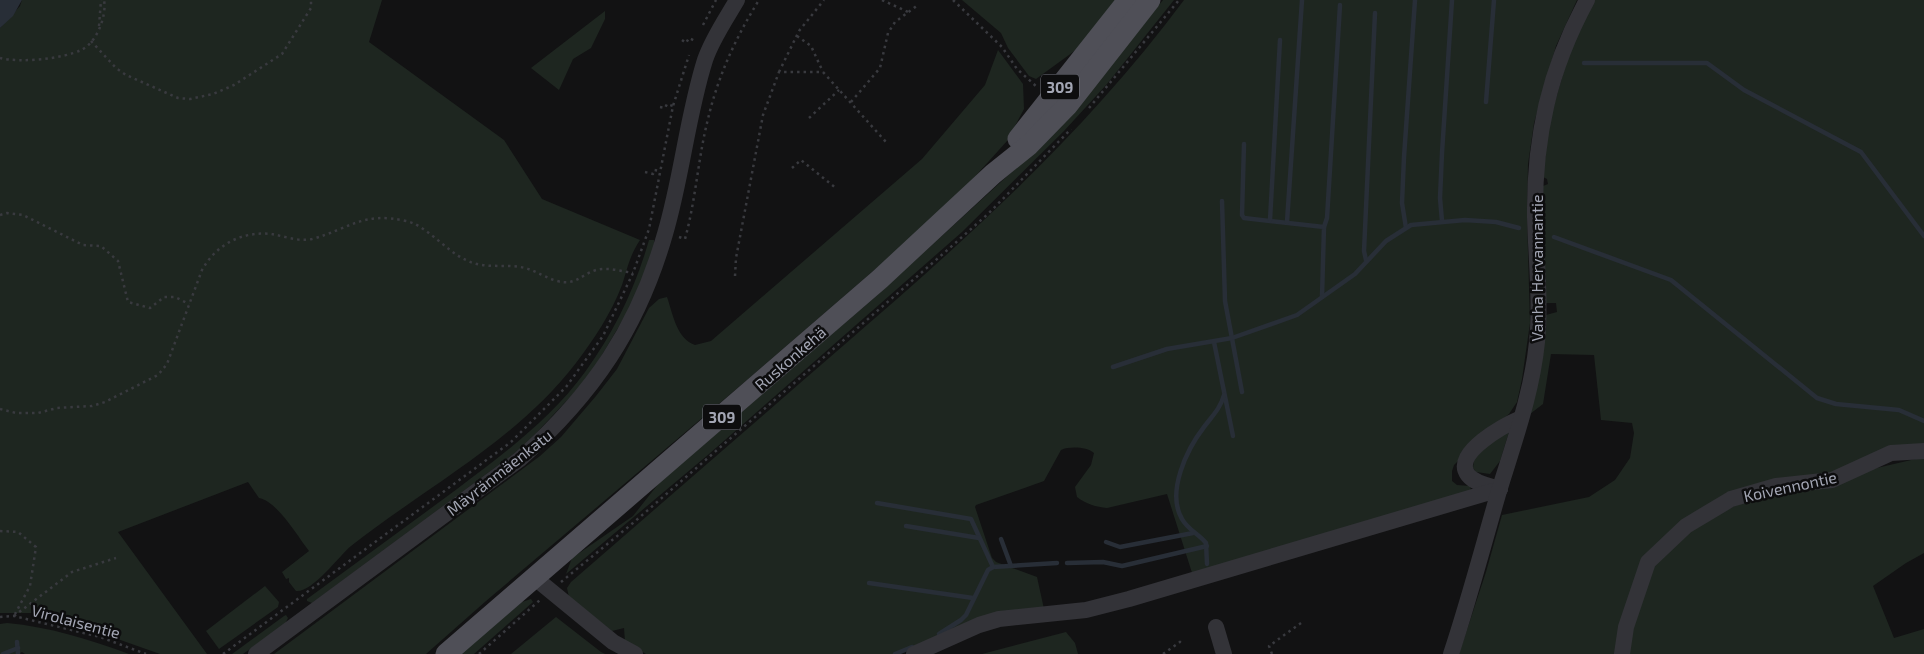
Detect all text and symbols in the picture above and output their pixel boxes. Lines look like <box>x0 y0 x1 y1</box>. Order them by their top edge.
road number: 309 <box>1041 74 1079 100</box>
street label: Vanha Hervannantie <box>1527 194 1546 342</box>
street label: Ruskonkehä <box>751 322 829 394</box>
road number: 309 <box>703 404 741 430</box>
street label: Mäyränmäenkatu <box>442 425 556 519</box>
street label: Koivennontie <box>1742 467 1838 505</box>
street label: Virolaisentie <box>30 600 122 642</box>

